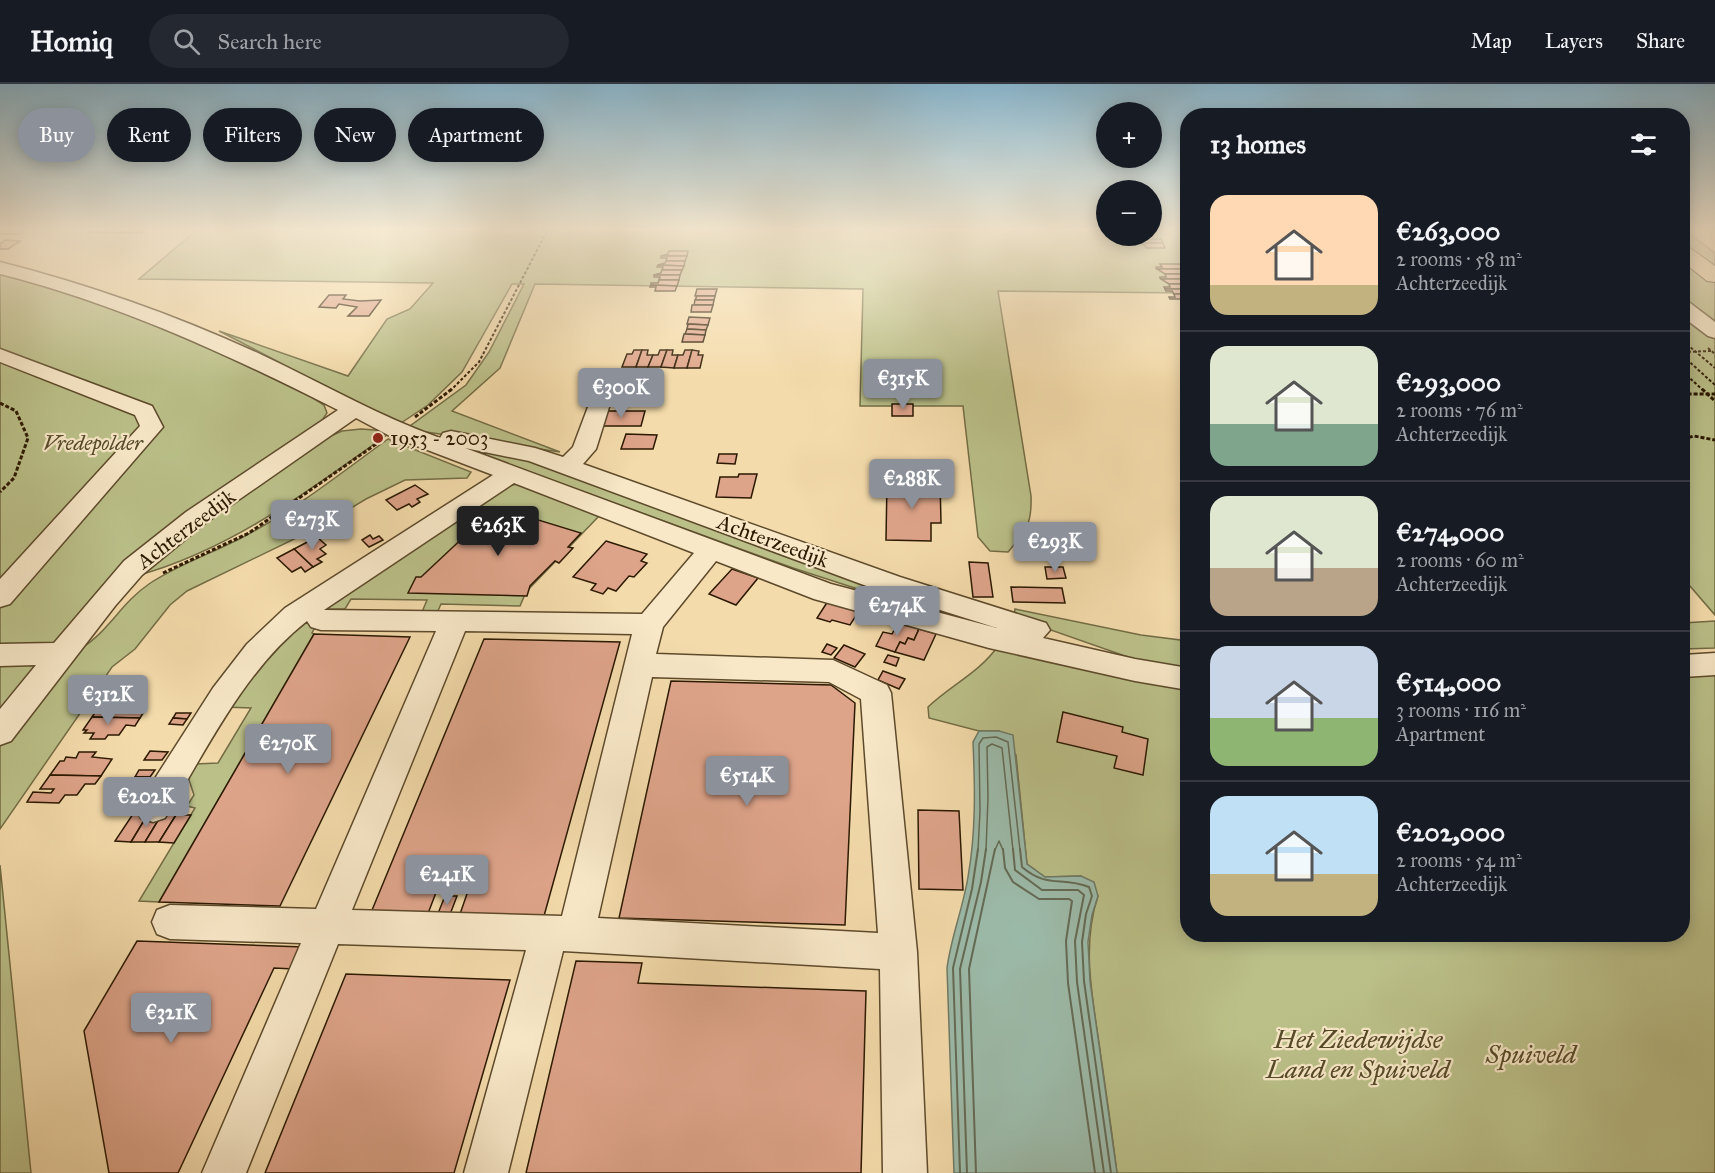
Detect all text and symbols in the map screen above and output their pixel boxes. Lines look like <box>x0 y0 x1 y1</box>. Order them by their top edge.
search box <box>149 14 569 68</box>
text: Homiq <box>30 24 113 59</box>
icon: search <box>170 25 203 58</box>
text: Search here <box>218 28 322 55</box>
text: Map <box>1471 28 1512 54</box>
text: Layers <box>1545 28 1603 54</box>
text: Share <box>1636 28 1685 54</box>
map controls <box>1096 102 1162 246</box>
button: + <box>1096 102 1162 168</box>
chip: Buy <box>18 108 95 162</box>
chip: Rent <box>107 108 191 162</box>
chip: Filters <box>203 108 302 162</box>
chip: New <box>314 108 396 162</box>
chip: Apartment <box>408 108 544 162</box>
text: 13 homes <box>1210 128 1306 160</box>
icon: filters <box>1627 128 1660 161</box>
button: − <box>1096 180 1162 246</box>
text: €263,000 <box>1396 215 1500 247</box>
icon: home <box>1258 219 1330 291</box>
text: 2 rooms · 58 m² <box>1396 247 1522 271</box>
text: Achterzeedijk <box>1396 271 1507 295</box>
pin: €315K <box>861 359 945 410</box>
text: €315K <box>877 366 929 390</box>
text: €293,000 <box>1396 366 1501 398</box>
pin: €300K <box>579 368 663 419</box>
icon: home <box>1258 370 1330 442</box>
text: €300K <box>592 375 650 399</box>
text: 2 rooms · 76 m² <box>1396 398 1523 422</box>
text: Achterzeedijk <box>1396 422 1507 446</box>
place label: 1953 - 2003 <box>390 425 488 451</box>
park label: Vredepolder <box>43 430 144 456</box>
marker: 1953 - 2003 <box>371 431 385 445</box>
pin: €288K <box>870 459 954 510</box>
text: €288K <box>883 466 941 490</box>
street label: Achterzeedijk <box>131 483 241 575</box>
pin: €273K <box>270 500 354 551</box>
pin: €263K <box>456 506 540 557</box>
text: €273K <box>285 507 339 531</box>
street label: Achterzeedijk <box>713 508 833 573</box>
text: €263K <box>471 513 525 537</box>
text: €274,000 <box>1396 516 1504 548</box>
icon: home <box>1258 520 1330 592</box>
pin: €293K <box>1013 522 1097 573</box>
text: €293K <box>1028 529 1082 553</box>
text: 2 rooms · 60 m² <box>1396 548 1524 572</box>
text: Achterzeedijk <box>1396 572 1507 596</box>
pin: €274K <box>855 586 939 637</box>
text: €274K <box>869 593 926 617</box>
text: €514,000 <box>1396 666 1501 698</box>
icon: home <box>1258 670 1330 742</box>
pin: €312K <box>66 675 150 726</box>
text: €312K <box>82 682 134 706</box>
text: 3 rooms · 116 m² <box>1396 698 1526 722</box>
text: Apartment <box>1396 722 1485 746</box>
pin: €270K <box>246 724 330 775</box>
text: €270K <box>259 731 317 755</box>
pin: €514K <box>705 756 789 807</box>
text: €514K <box>720 763 774 787</box>
pin: €202K <box>104 777 188 828</box>
text: €202K <box>117 784 175 808</box>
text: €202,000 <box>1396 816 1505 848</box>
icon: home <box>1258 820 1330 892</box>
text: 2 rooms · 54 m² <box>1396 848 1522 872</box>
pin: €241K <box>405 855 489 906</box>
text: €241K <box>419 862 475 886</box>
text: Achterzeedijk <box>1396 872 1507 896</box>
pin: €321K <box>129 993 213 1044</box>
text: €321K <box>145 1000 197 1024</box>
park label: Het Ziedewijdse Land en Spuiveld <box>1265 1023 1451 1086</box>
park label: Spuiveld <box>1485 1038 1578 1071</box>

